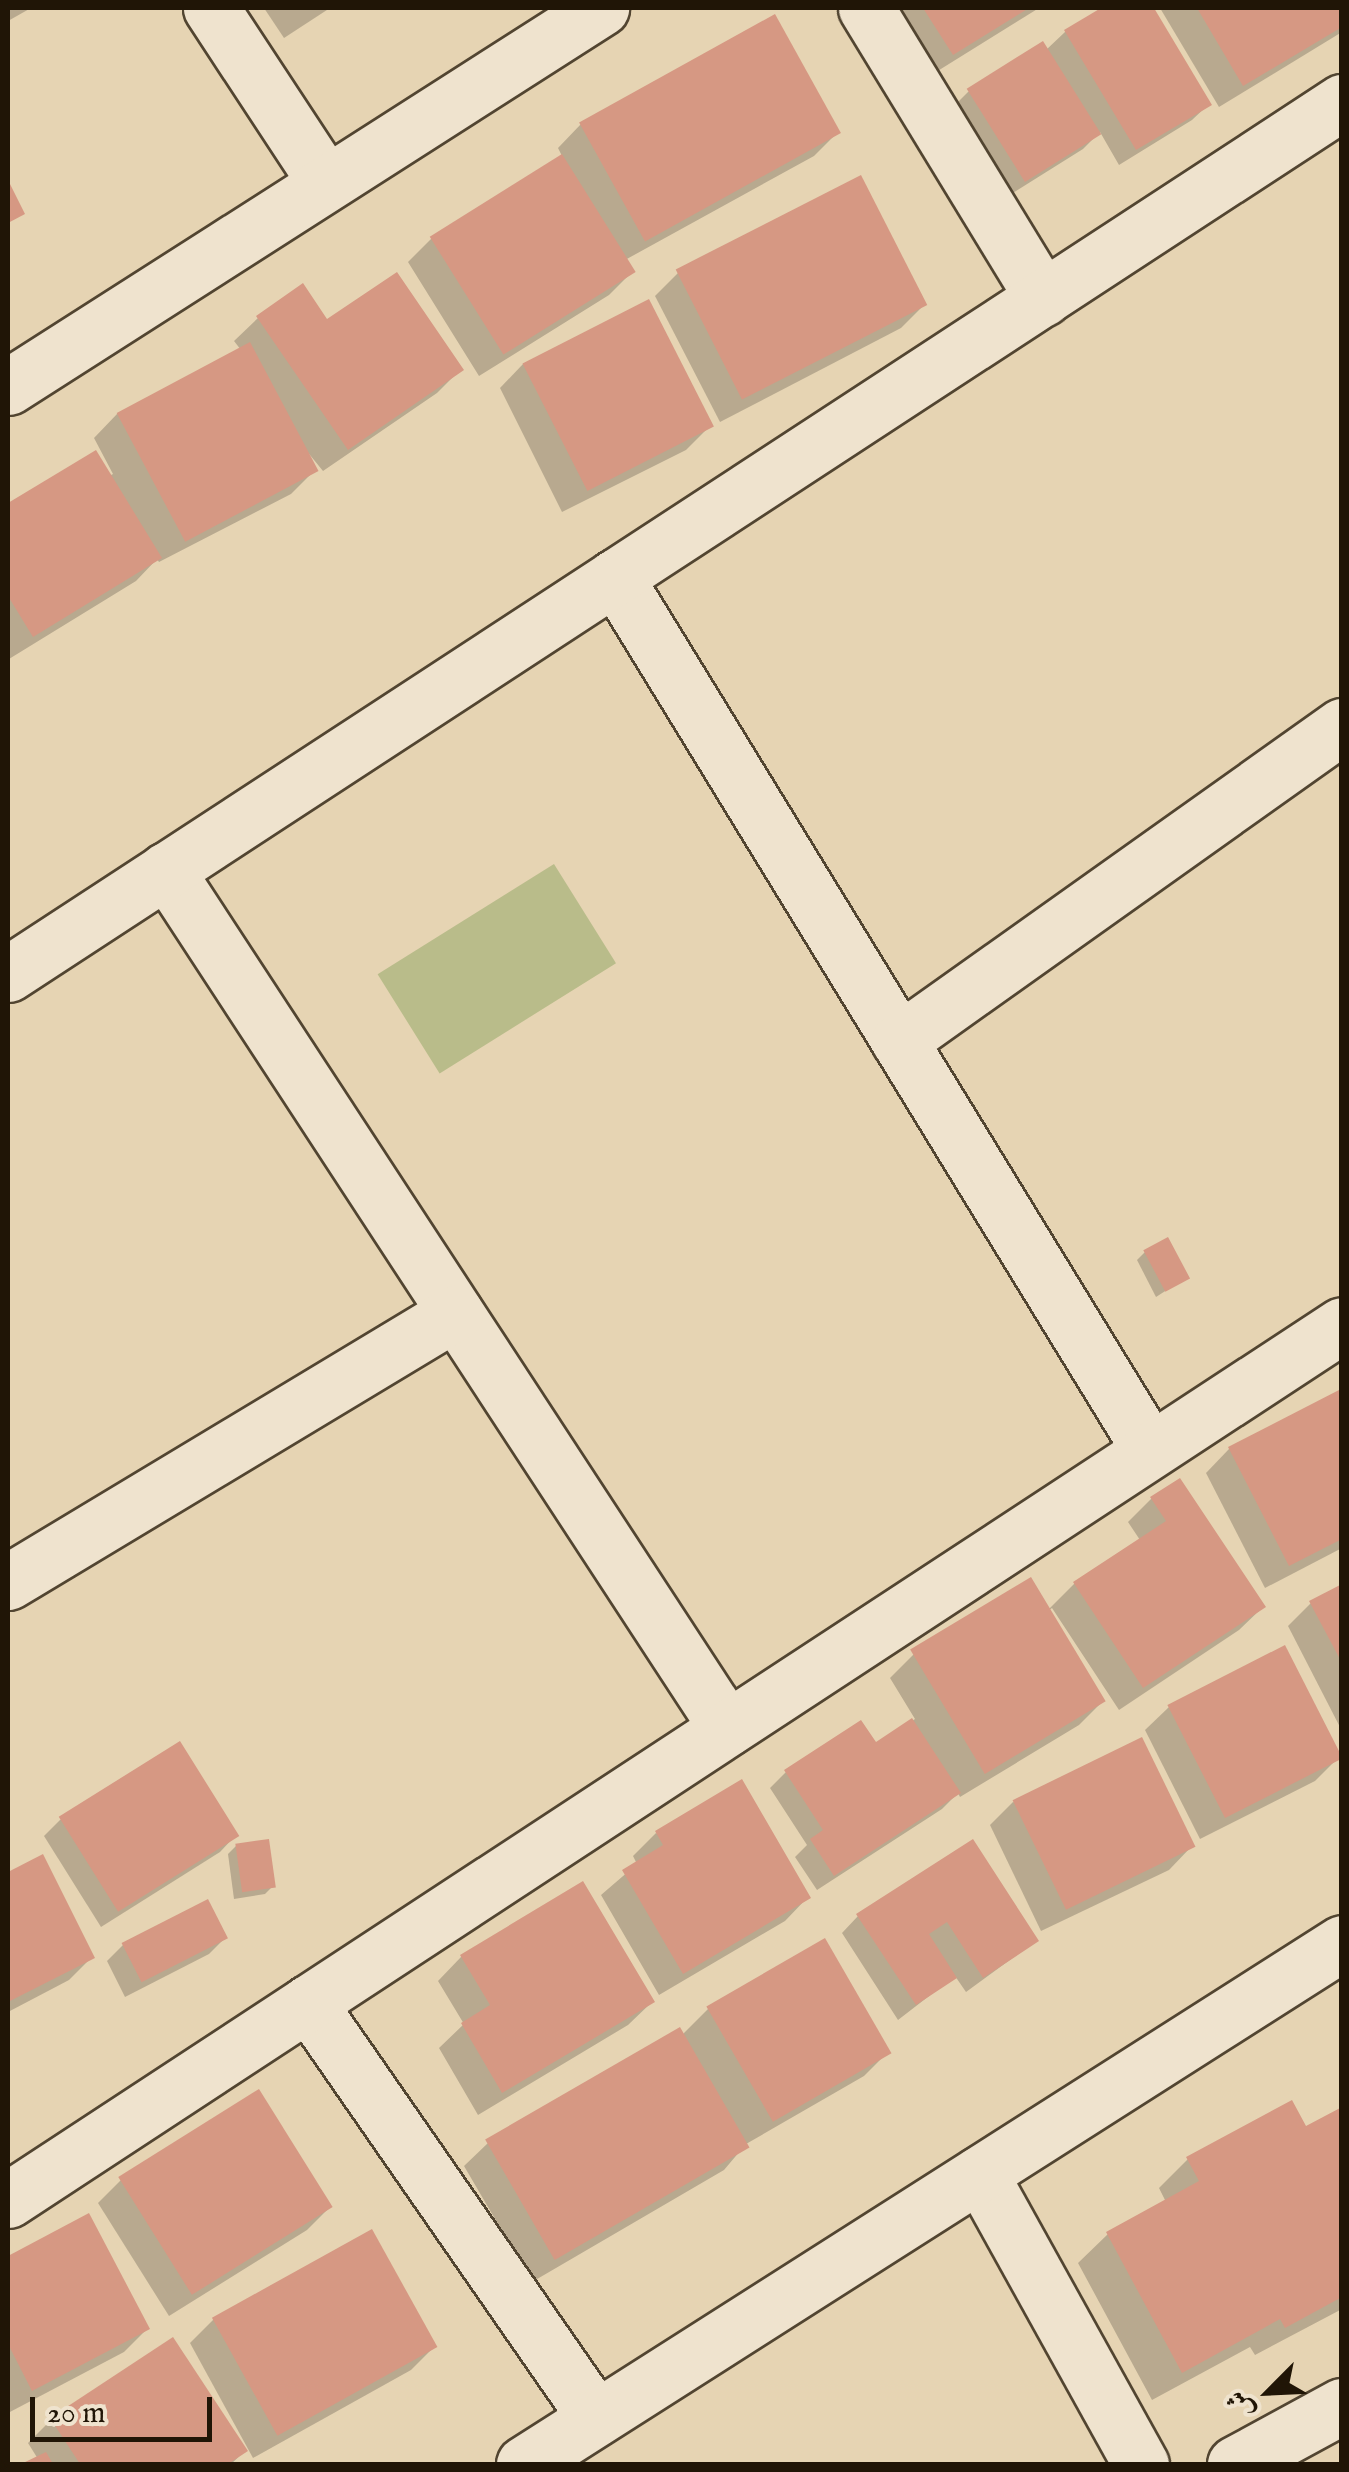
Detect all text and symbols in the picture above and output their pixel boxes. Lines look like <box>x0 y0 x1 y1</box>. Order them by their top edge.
north arrow <box>1219 2342 1319 2442</box>
scale bar <box>35 2377 218 2439</box>
text: ش <box>1220 2385 1263 2424</box>
text: 20 m <box>47 2395 106 2433</box>

